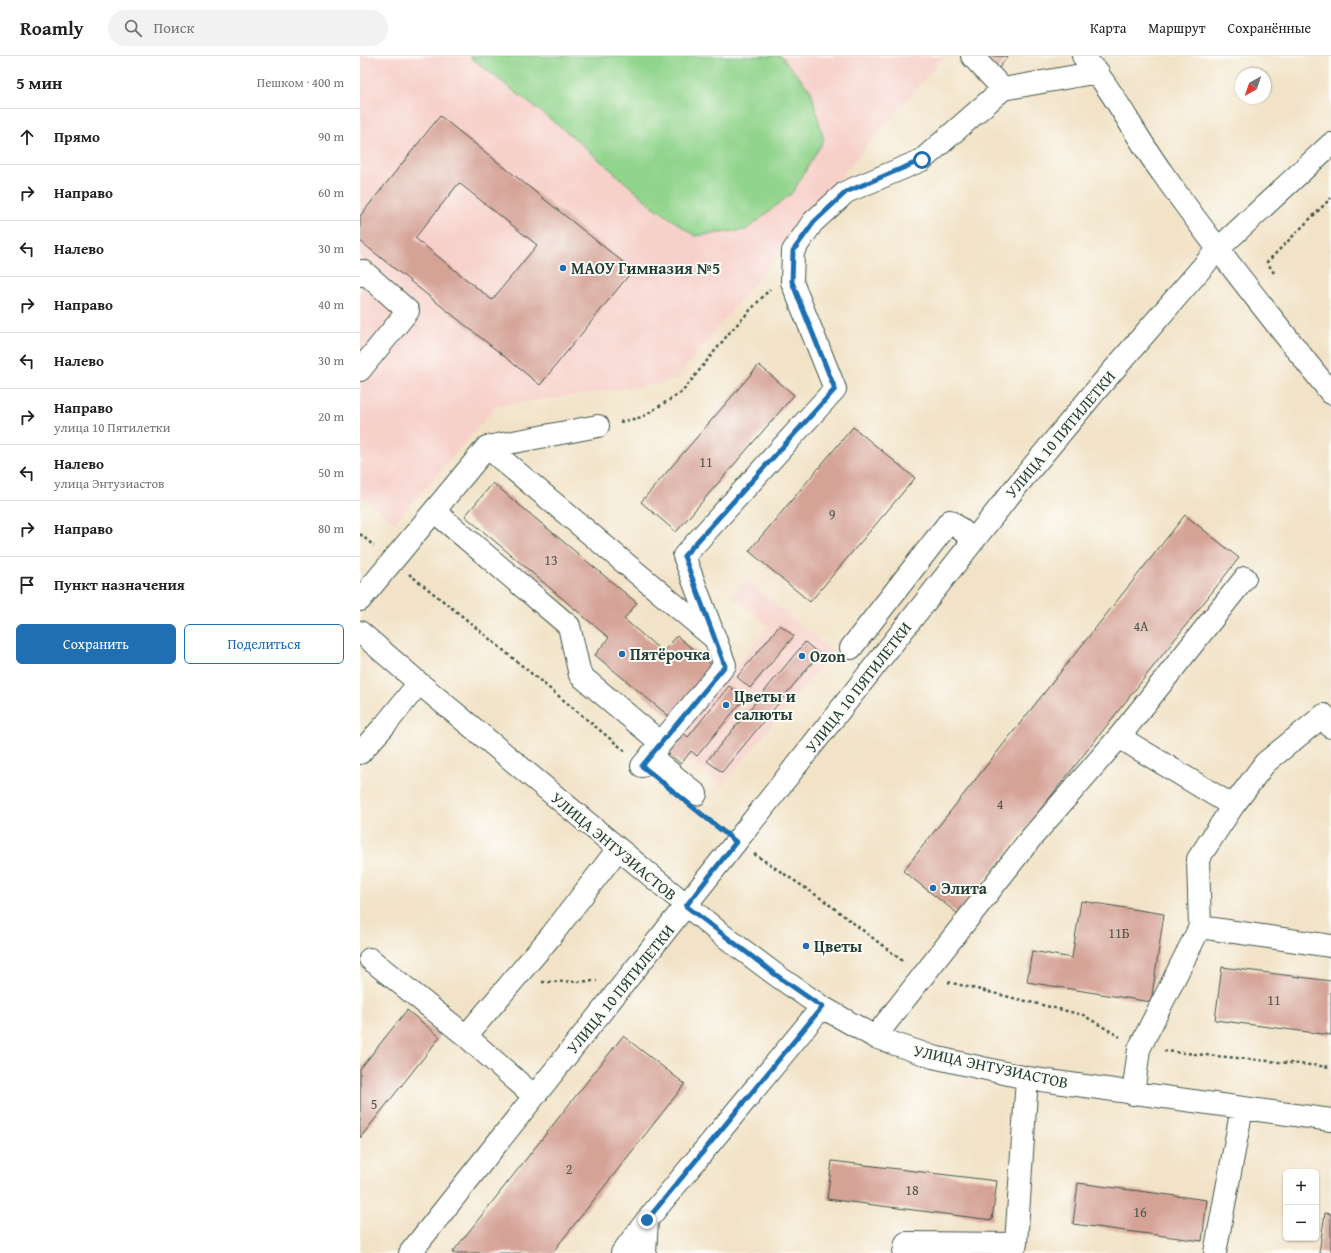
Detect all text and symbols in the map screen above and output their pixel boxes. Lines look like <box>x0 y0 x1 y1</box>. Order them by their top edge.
search box <box>108 10 388 46</box>
text: Roamly <box>20 14 84 42</box>
icon: search <box>122 17 144 39</box>
text: Поиск <box>154 17 194 38</box>
text: Карта <box>1090 18 1126 38</box>
text: Маршрут <box>1148 18 1206 38</box>
text: Сохранённые <box>1228 18 1311 38</box>
north arrow <box>1235 68 1271 104</box>
text: 5 мин <box>16 70 62 95</box>
text: Пешком · 400 m <box>257 73 344 92</box>
icon: ahead <box>16 126 38 148</box>
text: Прямо <box>54 126 100 147</box>
text: 90 m <box>318 127 344 146</box>
route start <box>913 151 931 169</box>
icon: right <box>16 182 38 204</box>
text: Направо <box>54 182 113 203</box>
text: 60 m <box>318 183 344 202</box>
icon: left <box>16 238 38 260</box>
text: Налево <box>54 238 104 259</box>
text: 30 m <box>318 239 344 258</box>
place label: МАОУ Гимназия №5 <box>571 256 720 280</box>
marker: МАОУ Гимназия №5 <box>558 263 568 273</box>
icon: right <box>16 294 38 316</box>
text: Направо <box>54 294 113 315</box>
text: 40 m <box>318 295 344 314</box>
icon: left <box>16 350 38 372</box>
text: Налево <box>54 350 104 371</box>
text: 30 m <box>318 351 344 370</box>
street label: УЛИЦА 10 ПЯТИЛЕТКИ <box>999 365 1121 503</box>
text: Направо <box>54 397 113 418</box>
icon: right <box>16 406 38 428</box>
text: 20 m <box>318 407 344 426</box>
text: улица 10 Пятилетки <box>54 418 170 437</box>
house number: 11 <box>699 452 713 472</box>
text: Налево <box>54 453 104 474</box>
icon: left <box>16 462 38 484</box>
text: 50 m <box>318 463 344 482</box>
text: улица Энтузиастов <box>54 474 164 493</box>
house number: 9 <box>829 504 836 524</box>
icon: right <box>16 518 38 540</box>
text: Направо <box>54 518 113 539</box>
text: 80 m <box>318 519 344 538</box>
house number: 13 <box>544 550 558 570</box>
icon: arrive <box>16 574 38 596</box>
text: Пункт назначения <box>54 574 185 595</box>
street label: УЛИЦА 10 ПЯТИЛЕТКИ <box>799 616 917 758</box>
house number: 4А <box>1133 616 1149 636</box>
button: Сохранить <box>16 624 176 664</box>
button: Поделиться <box>184 624 344 664</box>
place label: Пятёрочка <box>630 642 711 666</box>
place label: Ozon <box>810 644 846 668</box>
marker: Пятёрочка <box>617 649 627 659</box>
marker: Ozon <box>797 651 807 661</box>
place label: Цветы и салюты <box>734 684 796 726</box>
marker: Цветы и салюты <box>721 700 731 710</box>
street label: УЛИЦА ЭНТУЗИАСТОВ <box>546 786 682 906</box>
house number: 4 <box>997 794 1004 814</box>
place label: Элита <box>941 876 988 900</box>
marker: Элита <box>928 883 938 893</box>
street label: УЛИЦА 10 ПЯТИЛЕТКИ <box>560 919 680 1059</box>
house number: 11Б <box>1108 923 1130 943</box>
place label: Цветы <box>814 934 863 958</box>
marker: Цветы <box>801 941 811 951</box>
house number: 11 <box>1267 990 1281 1010</box>
street label: УЛИЦА ЭНТУЗИАСТОВ <box>911 1038 1071 1094</box>
house number: 5 <box>371 1094 377 1114</box>
house number: 2 <box>566 1159 572 1179</box>
map controls <box>1283 1169 1319 1241</box>
button: + <box>1283 1169 1319 1205</box>
house number: 18 <box>905 1180 919 1200</box>
house number: 16 <box>1133 1202 1147 1222</box>
button: − <box>1283 1205 1319 1241</box>
route end <box>638 1211 656 1229</box>

